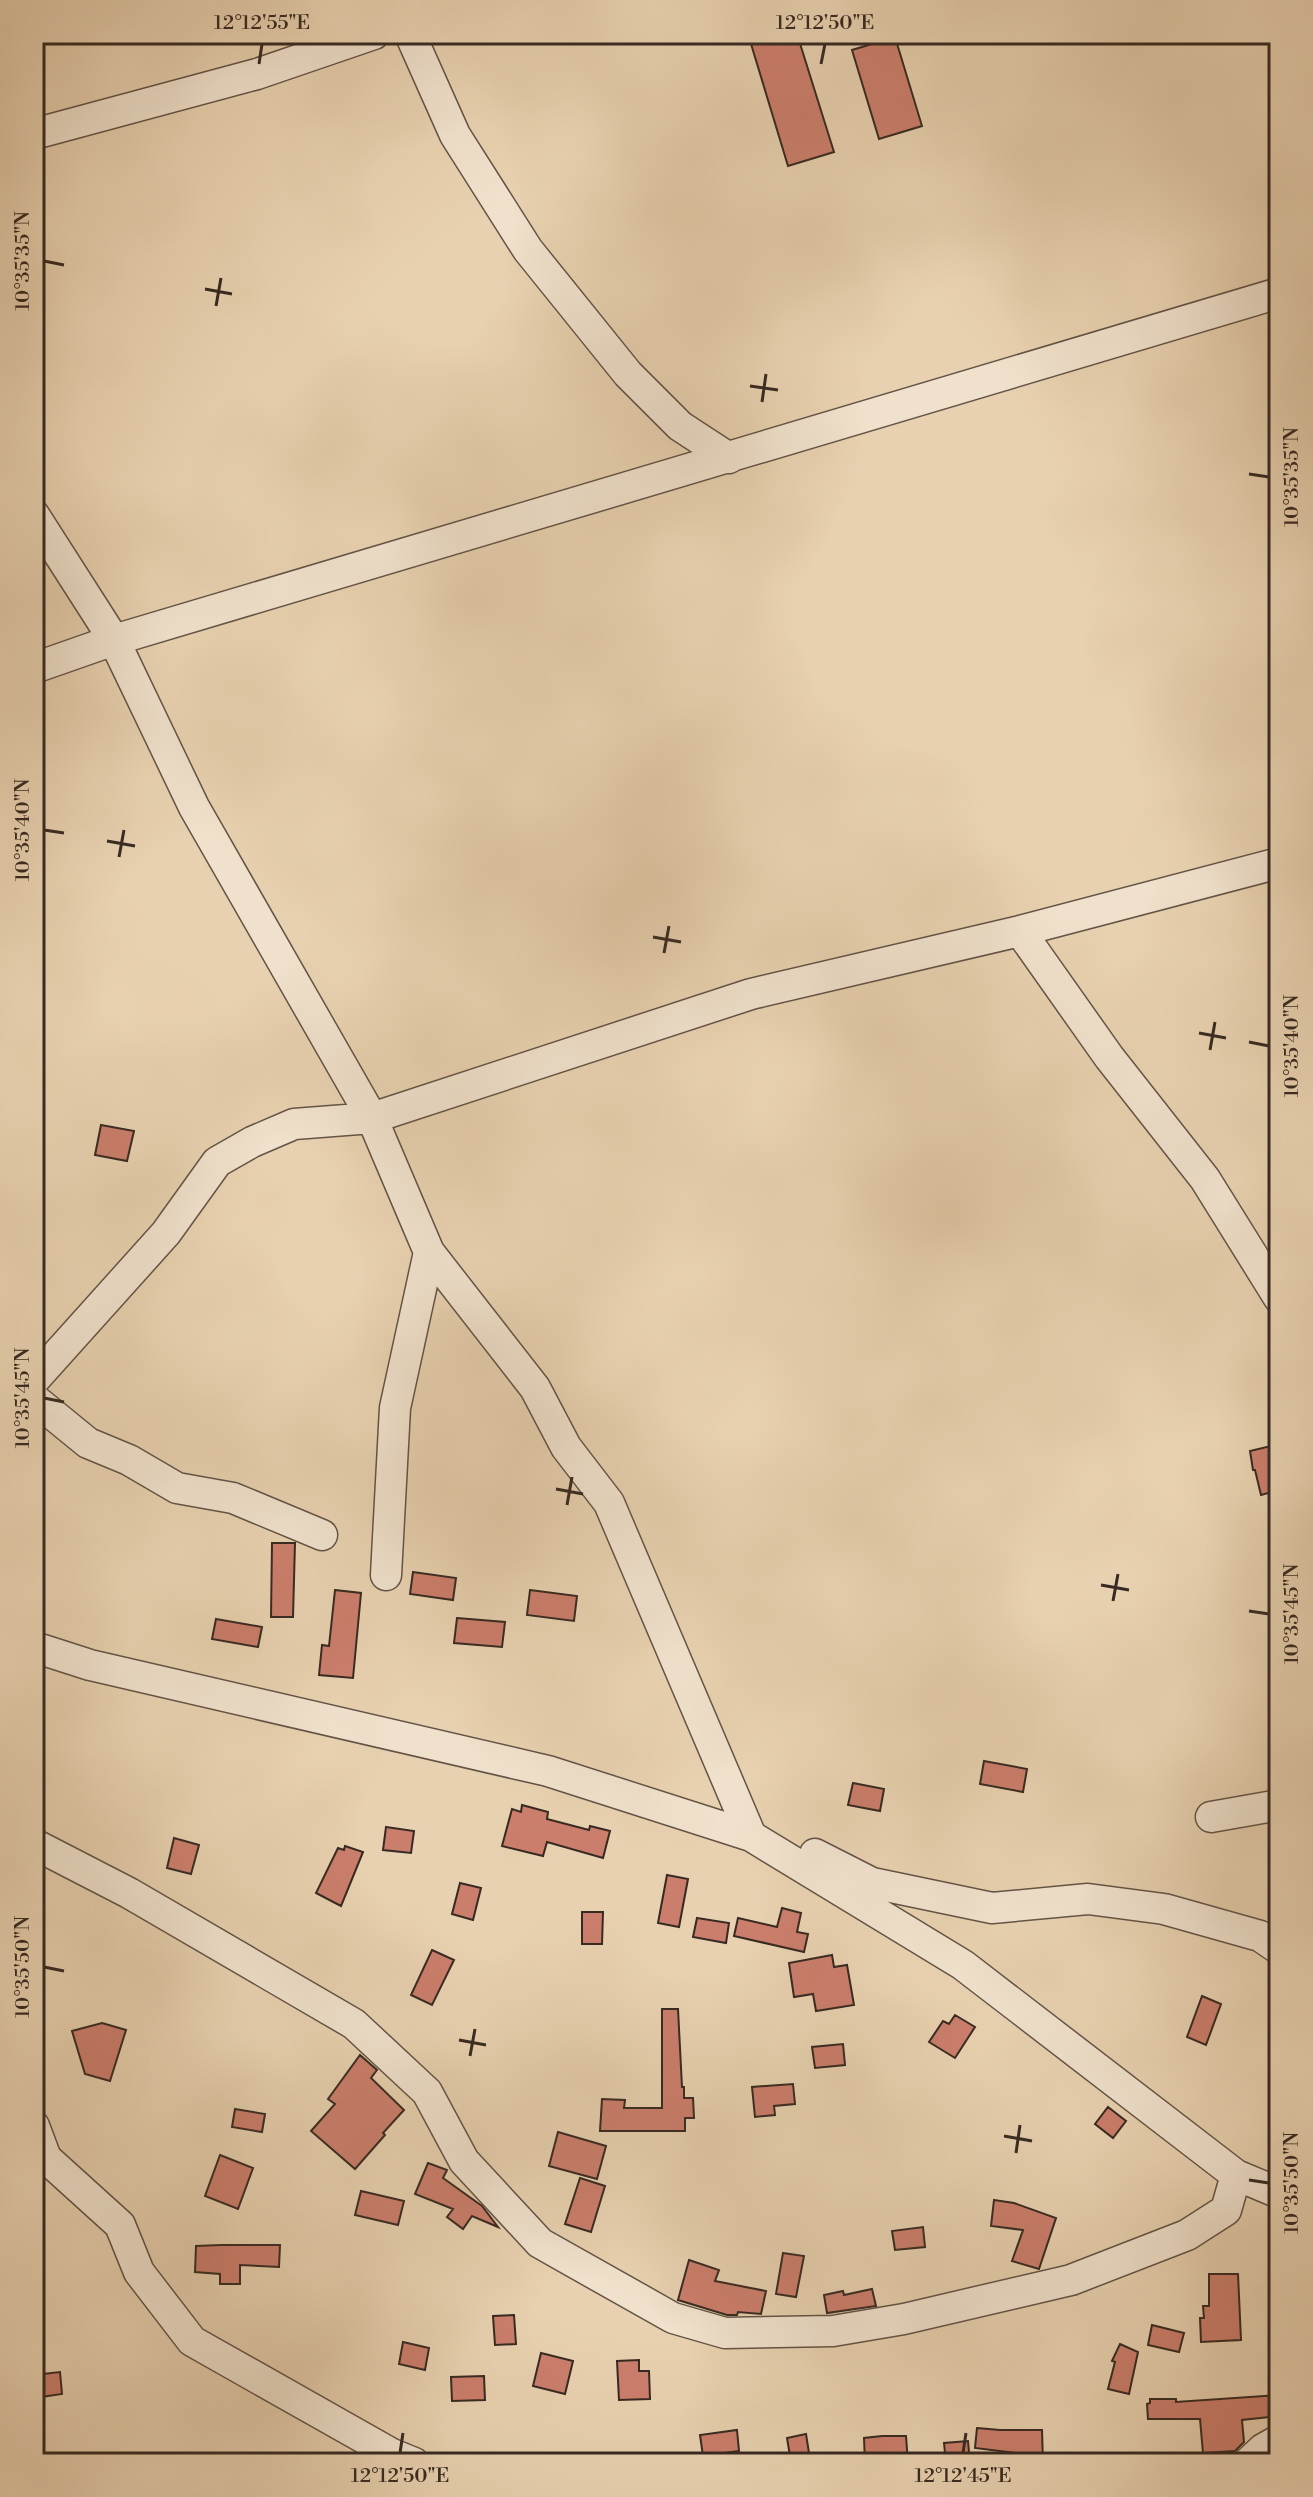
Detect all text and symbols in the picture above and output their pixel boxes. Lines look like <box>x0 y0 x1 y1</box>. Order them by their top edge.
text: 12°12'55"E <box>214 11 310 36</box>
text: 12°12'50"E <box>776 11 874 36</box>
text: 10°35'35"N <box>11 211 36 311</box>
text: 10°35'35"N <box>1280 427 1305 527</box>
text: 10°35'40"N <box>11 778 36 881</box>
text: 10°35'40"N <box>1280 994 1305 1097</box>
text: 10°35'45"N <box>11 1348 36 1448</box>
text: 10°35'45"N <box>1280 1564 1305 1664</box>
text: 10°35'50"N <box>11 1916 36 2018</box>
text: 10°35'50"N <box>1280 2132 1305 2234</box>
text: 12°12'50"E <box>351 2464 449 2489</box>
text: 12°12'45"E <box>914 2464 1012 2489</box>

